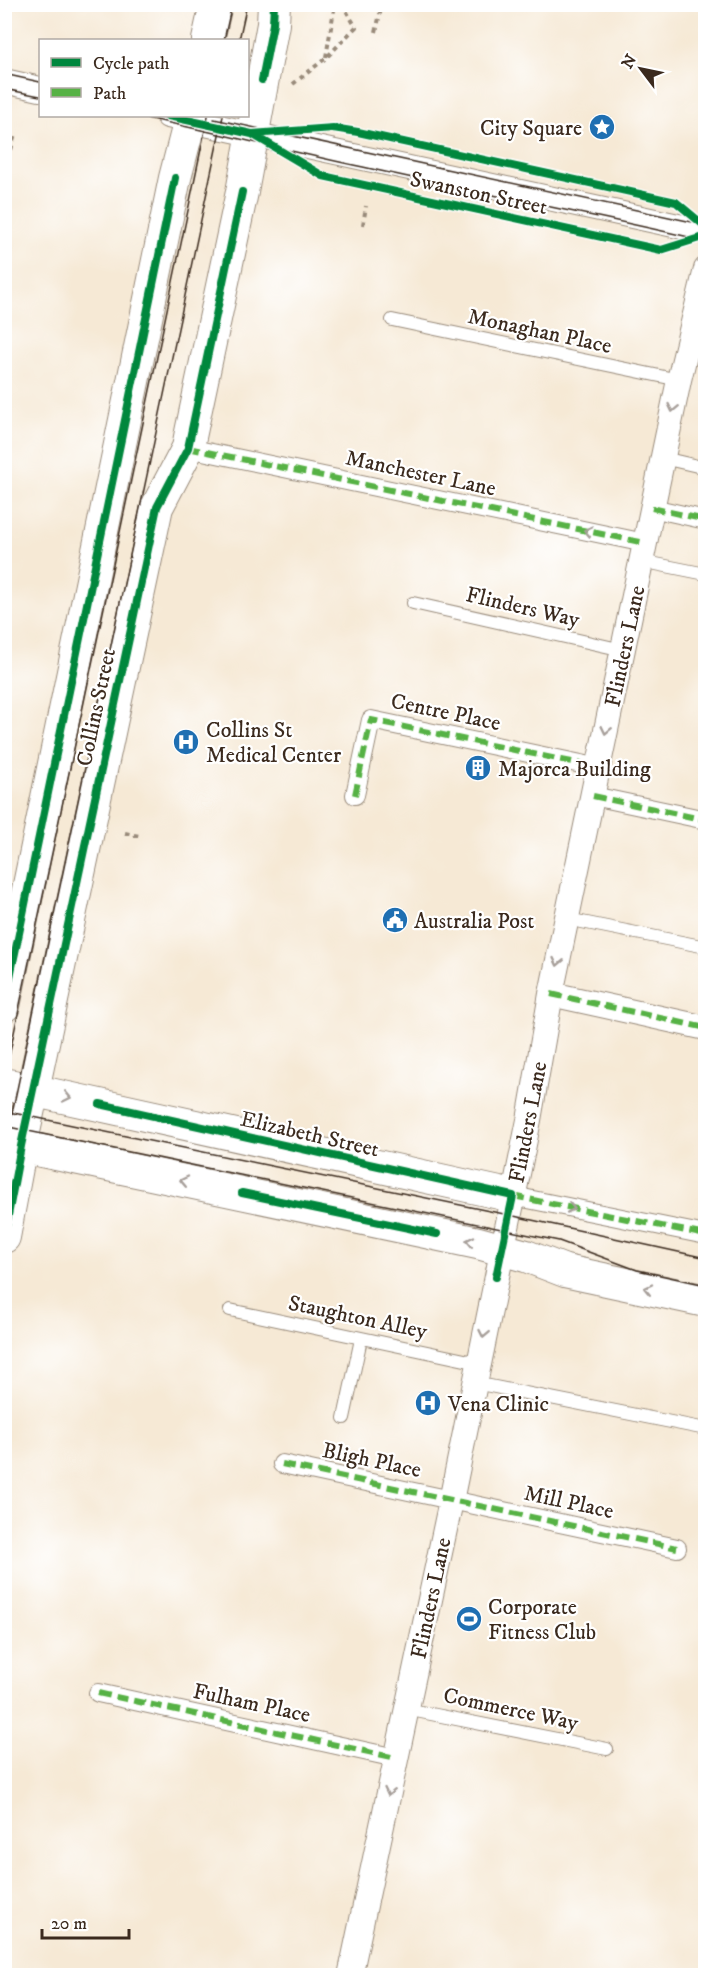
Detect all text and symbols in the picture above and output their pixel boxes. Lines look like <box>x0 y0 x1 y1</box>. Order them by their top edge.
legend <box>39 39 249 117</box>
north arrow <box>611 39 671 99</box>
text: N <box>617 51 641 72</box>
text: Cycle path <box>93 53 170 75</box>
text: Path <box>93 83 127 105</box>
place icon: City Square <box>587 112 617 142</box>
place label: City Square <box>480 115 582 142</box>
street label: Swanston Street <box>408 166 550 221</box>
street label: Monaghan Place <box>465 303 614 360</box>
one-way arrow <box>668 403 681 413</box>
street label: Manchester Lane <box>343 444 498 503</box>
one-way arrow <box>583 525 593 538</box>
street label: Flinders Way <box>463 581 583 634</box>
street label: Flinders Lane <box>599 583 651 709</box>
street label: Collins Street <box>71 646 122 769</box>
street label: Centre Place <box>388 688 503 737</box>
place label: Collins St Medical Center <box>206 717 342 769</box>
one-way arrow <box>601 725 614 735</box>
hospital icon: Collins St Medical Center <box>171 727 201 757</box>
building icon: Majorca Building <box>463 753 493 783</box>
place label: Majorca Building <box>498 756 651 783</box>
public building icon: Australia Post <box>380 905 410 935</box>
place label: Australia Post <box>414 908 534 935</box>
one-way arrow <box>552 957 565 967</box>
street label: Flinders Lane <box>503 1059 553 1185</box>
one-way arrow <box>61 1090 71 1103</box>
street label: Elizabeth Street <box>238 1105 382 1164</box>
one-way arrow <box>180 1175 190 1188</box>
one-way arrow <box>565 1200 575 1213</box>
one-way arrow <box>465 1235 475 1248</box>
one-way arrow <box>644 1283 654 1296</box>
street label: Staughton Alley <box>286 1290 430 1345</box>
one-way arrow <box>478 1329 491 1339</box>
hospital icon: Vena Clinic <box>413 1388 443 1418</box>
place label: Vena Clinic <box>447 1391 549 1418</box>
street label: Bligh Place <box>320 1437 424 1484</box>
street label: Mill Place <box>521 1480 616 1525</box>
street label: Flinders Lane <box>405 1535 457 1661</box>
place label: Corporate Fitness Club <box>488 1594 596 1646</box>
sports icon: Corporate Fitness Club <box>454 1604 484 1634</box>
street label: Fulham Place <box>190 1678 313 1729</box>
street label: Commerce Way <box>441 1682 581 1737</box>
one-way arrow <box>383 1787 396 1797</box>
scale bar <box>42 1902 129 1940</box>
text: 20 m <box>51 1913 87 1935</box>

